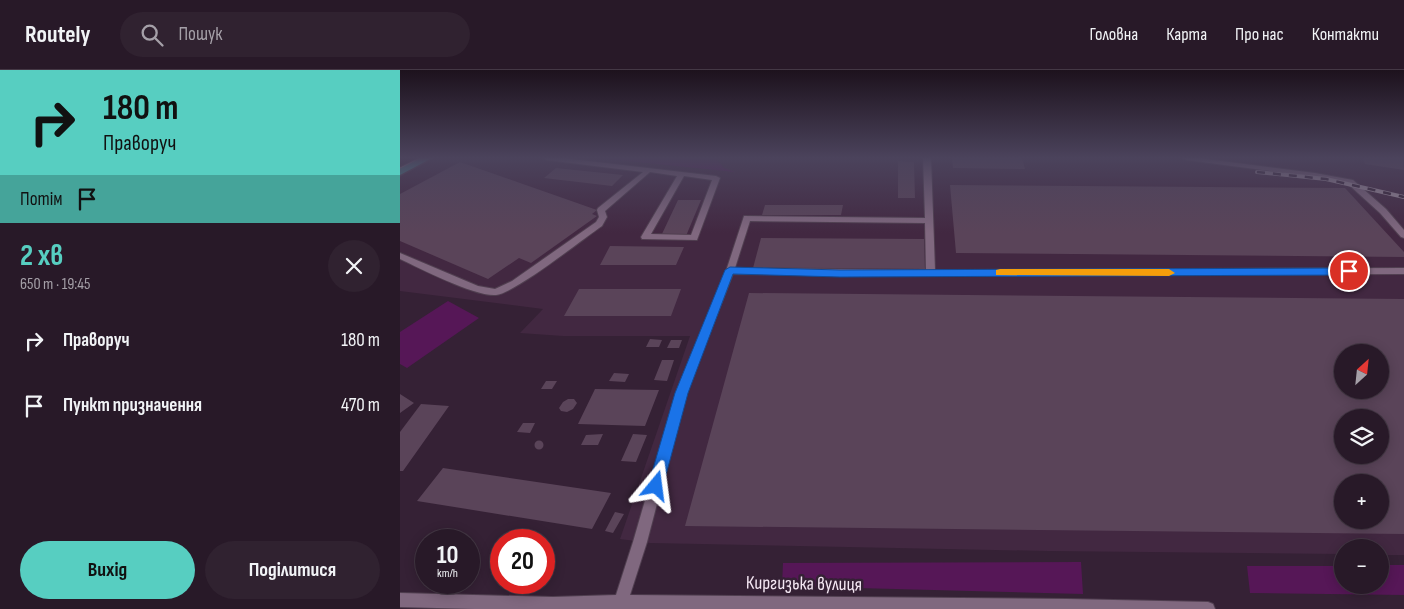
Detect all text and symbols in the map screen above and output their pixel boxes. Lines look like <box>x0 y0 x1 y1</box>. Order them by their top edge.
search box <box>120 12 470 57</box>
text: Routely <box>25 20 90 49</box>
icon: search <box>138 21 166 49</box>
text: Пошук <box>178 23 222 46</box>
text: Головна <box>1090 24 1138 45</box>
text: Карта <box>1166 24 1207 45</box>
text: Про нас <box>1235 24 1284 45</box>
text: Контакти <box>1312 24 1379 45</box>
text: 180 m <box>103 87 179 130</box>
icon: right <box>20 90 85 155</box>
text: Праворуч <box>103 130 176 157</box>
icon: arrive <box>73 185 101 213</box>
text: Потім <box>20 188 63 211</box>
text: 2 хв <box>20 238 63 274</box>
button: close <box>328 240 380 292</box>
pin <box>1328 250 1370 292</box>
icon: arrive <box>1335 257 1363 285</box>
text: 650 m · 19:45 <box>20 275 91 294</box>
icon: right <box>20 327 48 355</box>
text: Праворуч <box>63 329 130 352</box>
text: 180 m <box>341 329 380 352</box>
north arrow <box>1334 344 1389 399</box>
map controls <box>1334 344 1389 594</box>
icon: arrive <box>20 392 48 420</box>
text: Пункт призначення <box>63 394 202 417</box>
text: 470 m <box>341 394 380 417</box>
button: layers <box>1334 409 1389 464</box>
position arrow <box>629 459 681 511</box>
button: + <box>1334 474 1389 529</box>
speed limit sign: 20 <box>490 529 555 594</box>
button: − <box>1334 539 1389 594</box>
text: 10 <box>437 540 458 571</box>
button: Вихід <box>20 541 195 599</box>
button: Поділитися <box>205 541 380 599</box>
text: km/h <box>437 566 458 581</box>
street label: Киргизька вулиця <box>746 571 862 597</box>

